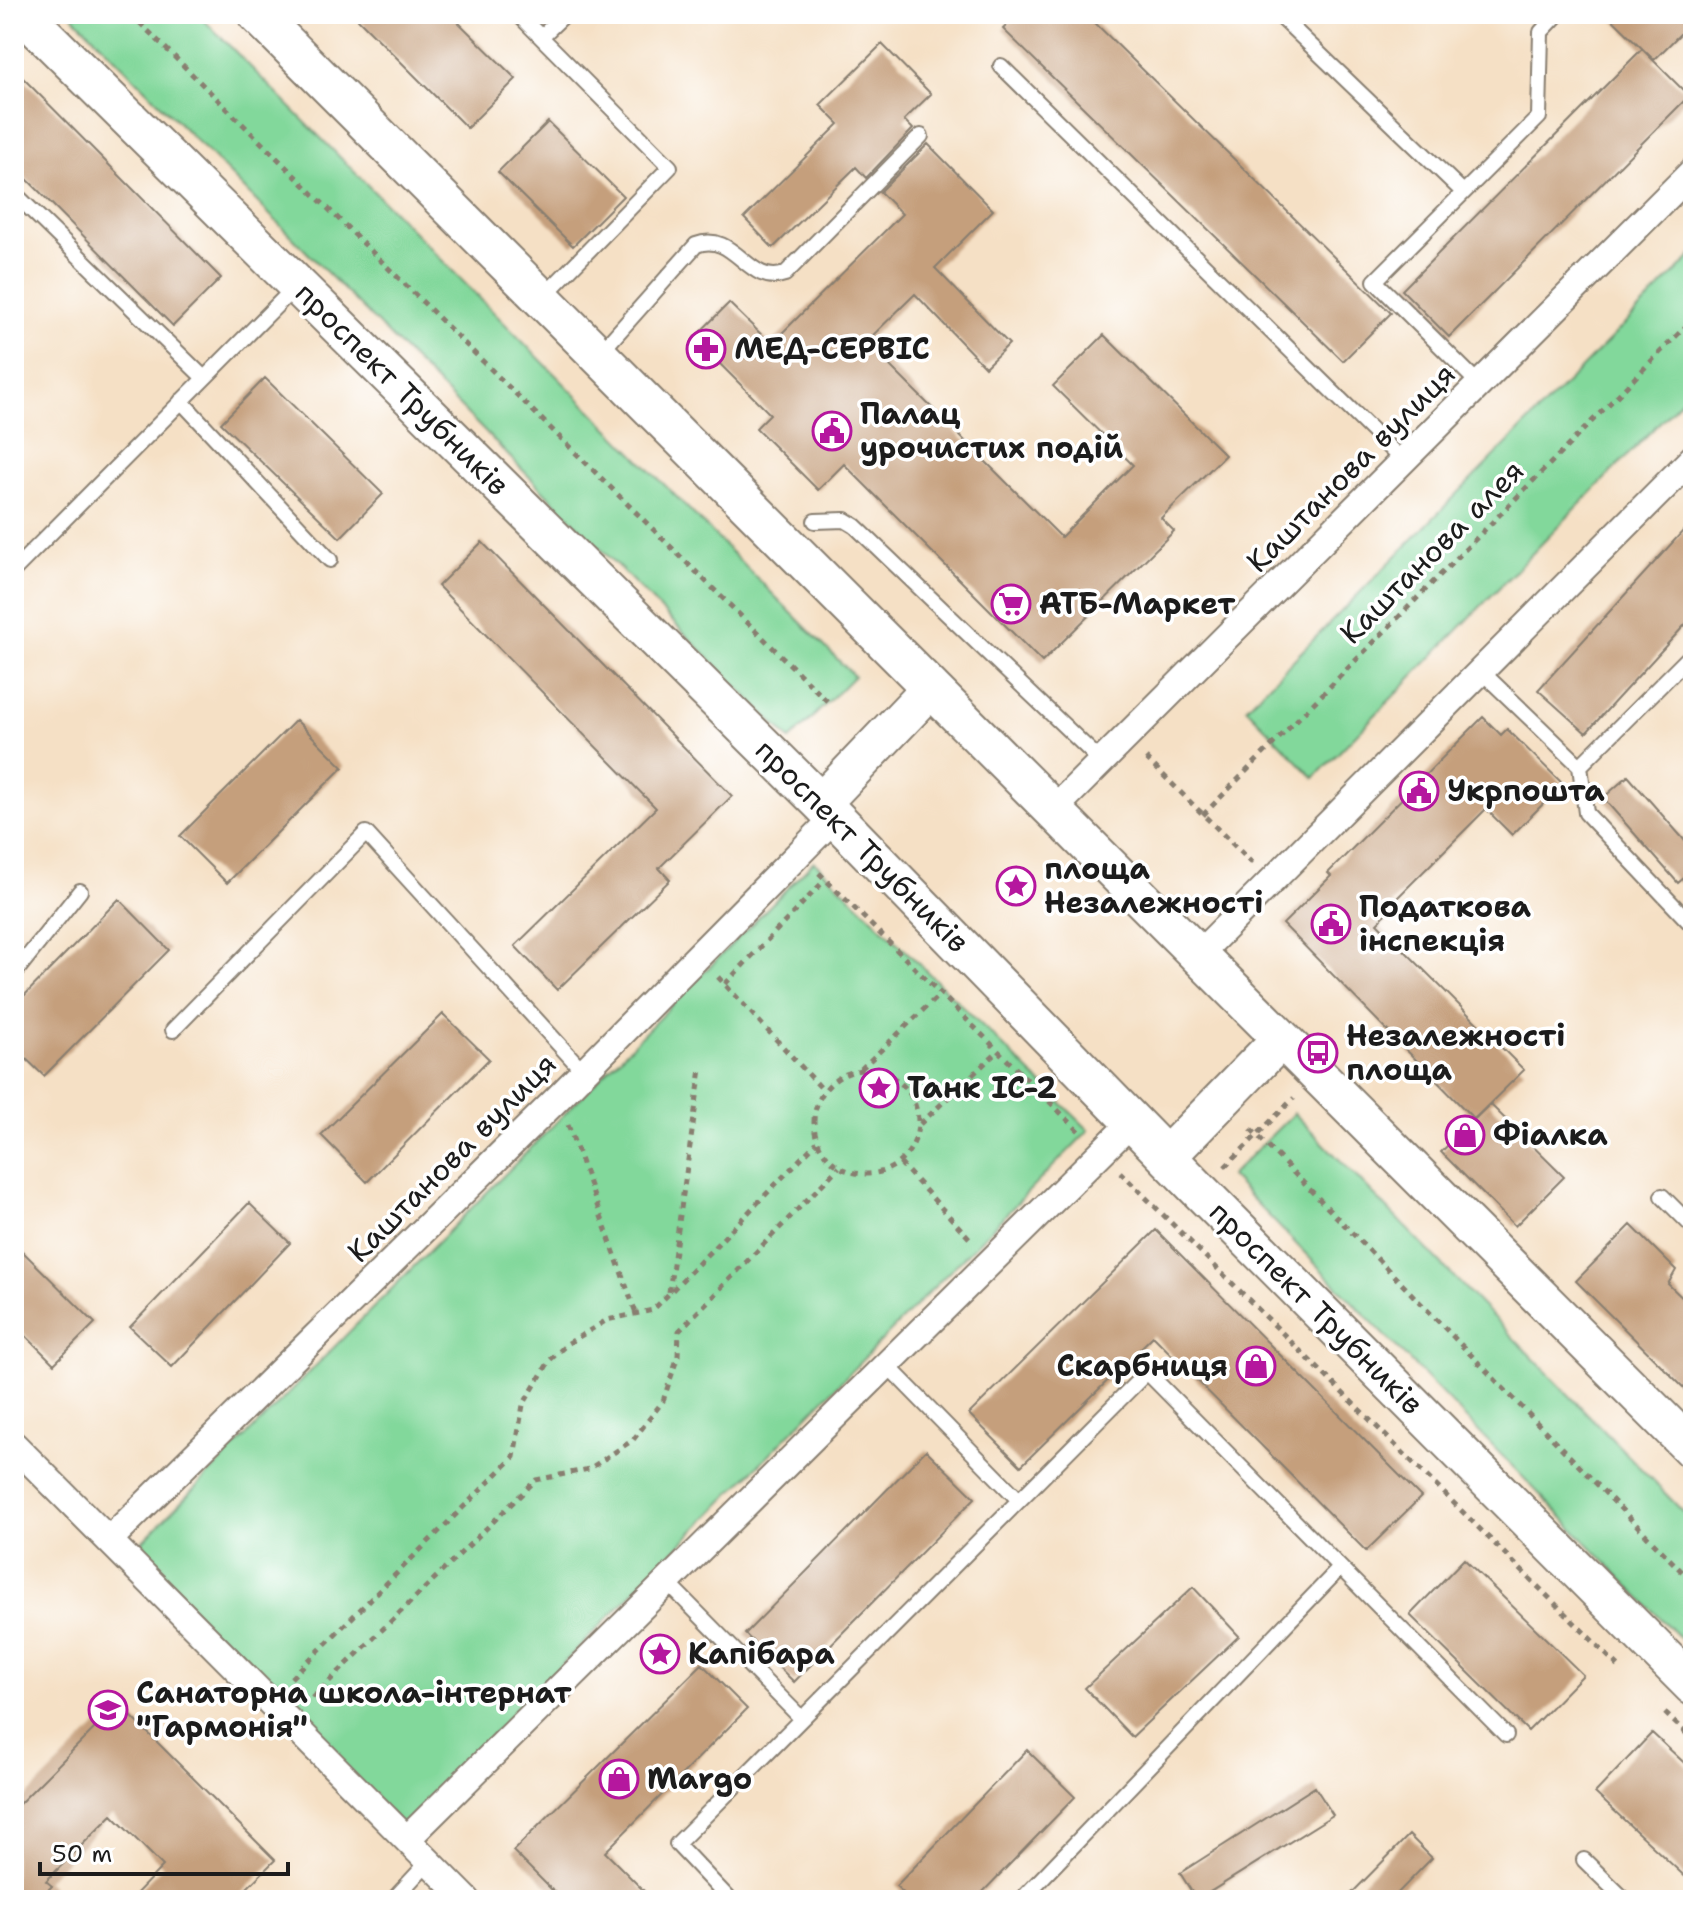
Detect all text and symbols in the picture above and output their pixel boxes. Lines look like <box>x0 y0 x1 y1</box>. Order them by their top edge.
street label: проспект Трубників <box>286 273 518 505</box>
pharmacy icon: МЕД-СЕРВІС <box>685 328 727 370</box>
place label: МЕД-СЕРВІС <box>734 328 930 369</box>
street label: Каштанова вулиця <box>1237 354 1464 581</box>
place label: Палац урочистих подій <box>860 393 1123 468</box>
public building icon: Палац урочистих подій <box>811 410 853 452</box>
street label: Каштанова алея <box>1331 451 1533 653</box>
supermarket icon: АТБ-Маркет <box>990 583 1032 625</box>
place label: АТБ-Маркет <box>1039 583 1235 624</box>
street label: проспект Трубників <box>746 730 978 962</box>
public building icon: Укрпошта <box>1398 770 1440 812</box>
place label: Укрпошта <box>1447 770 1605 811</box>
place label: площа Незалежності <box>1044 848 1263 923</box>
place icon: площа Незалежності <box>995 865 1037 907</box>
place label: Податкова інспекція <box>1359 886 1532 961</box>
public building icon: Податкова інспекція <box>1310 903 1352 945</box>
place label: Незалежності площа <box>1346 1015 1565 1090</box>
bus stop icon: Незалежності площа <box>1297 1032 1339 1074</box>
street label: Каштанова вулиця <box>338 1044 565 1271</box>
place icon: Танк ІС-2 <box>858 1067 900 1109</box>
place label: Танк ІС-2 <box>907 1067 1057 1108</box>
shop icon: Фіалка <box>1444 1114 1486 1156</box>
place label: Фіалка <box>1493 1114 1608 1155</box>
street label: проспект Трубників <box>1200 1192 1432 1424</box>
place label: Скарбниця <box>1056 1345 1228 1386</box>
shop icon: Скарбниця <box>1235 1345 1277 1387</box>
place icon: Капібара <box>639 1633 681 1675</box>
place label: Капібара <box>688 1633 835 1674</box>
place label: Санаторна школа-інтернат "Гармонія" <box>136 1672 572 1747</box>
school or university icon: Санаторна школа-інтернат "Гармонія" <box>87 1689 129 1731</box>
shop icon: Margo <box>598 1758 640 1800</box>
place label: Margo <box>647 1758 752 1799</box>
scale bar <box>40 1826 288 1876</box>
text: 50 m <box>52 1838 112 1870</box>

